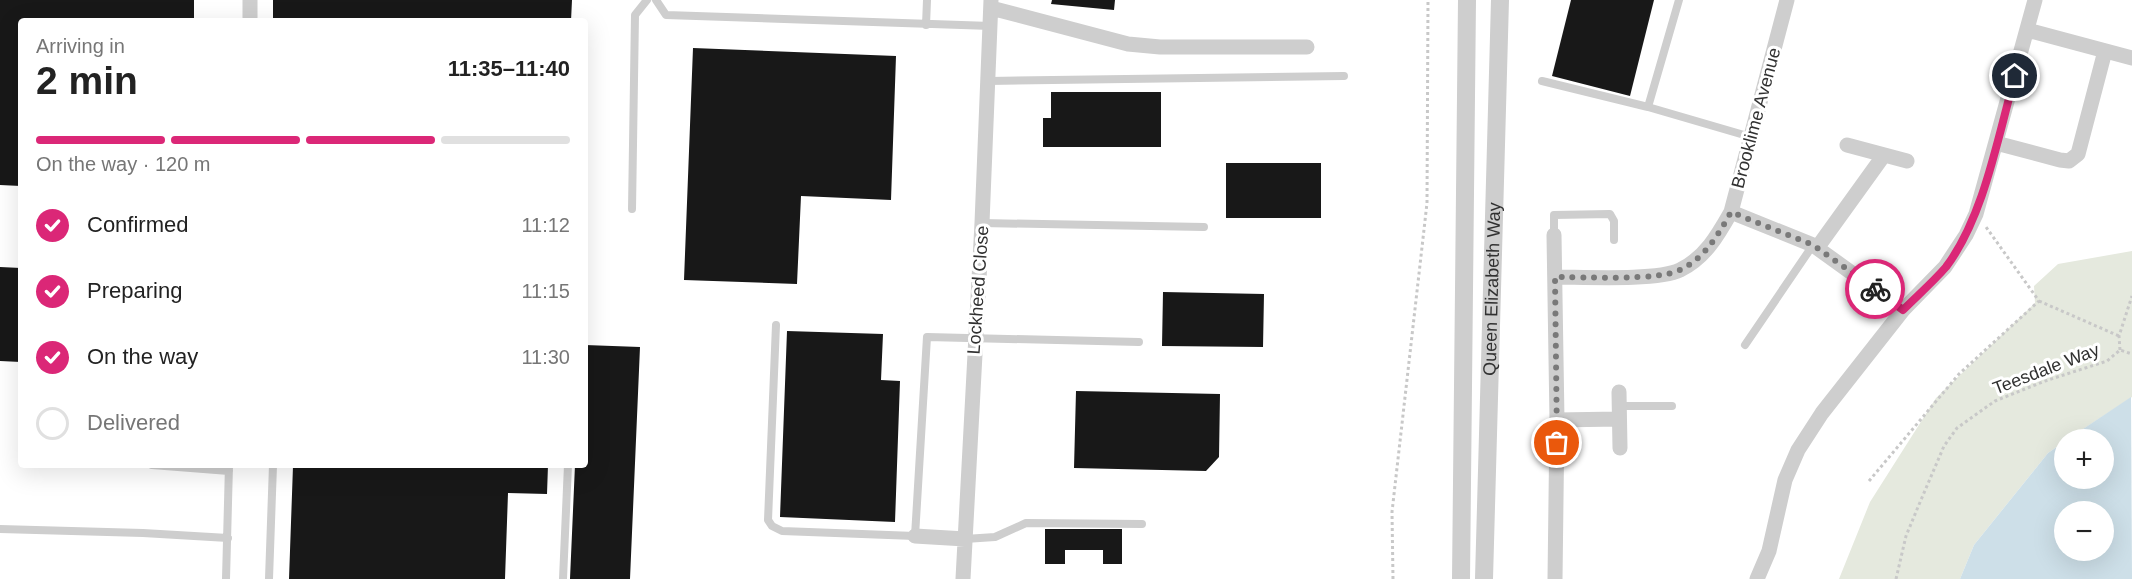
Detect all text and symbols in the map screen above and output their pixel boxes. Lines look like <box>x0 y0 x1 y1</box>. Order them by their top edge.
text: Arriving in <box>36 35 125 57</box>
street label: Brooklime Avenue <box>1728 45 1784 191</box>
pin <box>1989 50 2040 101</box>
text: 11:35–11:40 <box>448 56 570 81</box>
text: 2 min <box>36 59 138 102</box>
icon: home <box>1998 59 2031 92</box>
text: On the way · 120 m <box>36 153 211 175</box>
street label: Queen Elizabeth Way <box>1480 202 1504 376</box>
icon: check <box>36 209 69 242</box>
text: Confirmed <box>87 212 188 237</box>
text: 11:12 <box>521 214 570 236</box>
street label: Lockheed Close <box>964 225 992 355</box>
courier <box>1845 259 1905 319</box>
icon: bike <box>1859 273 1892 306</box>
icon: check <box>36 275 69 308</box>
text: Preparing <box>87 278 182 303</box>
text: 11:15 <box>521 280 570 302</box>
street label: Teesdale Way <box>1990 340 2102 398</box>
icon: check <box>36 341 69 374</box>
text: On the way <box>87 344 198 369</box>
text: 11:30 <box>521 346 570 368</box>
text: Delivered <box>87 410 180 435</box>
pin <box>1531 417 1582 468</box>
icon: bag <box>1540 426 1573 459</box>
map controls <box>2054 429 2114 561</box>
button: + <box>2054 429 2114 489</box>
button: − <box>2054 501 2114 561</box>

